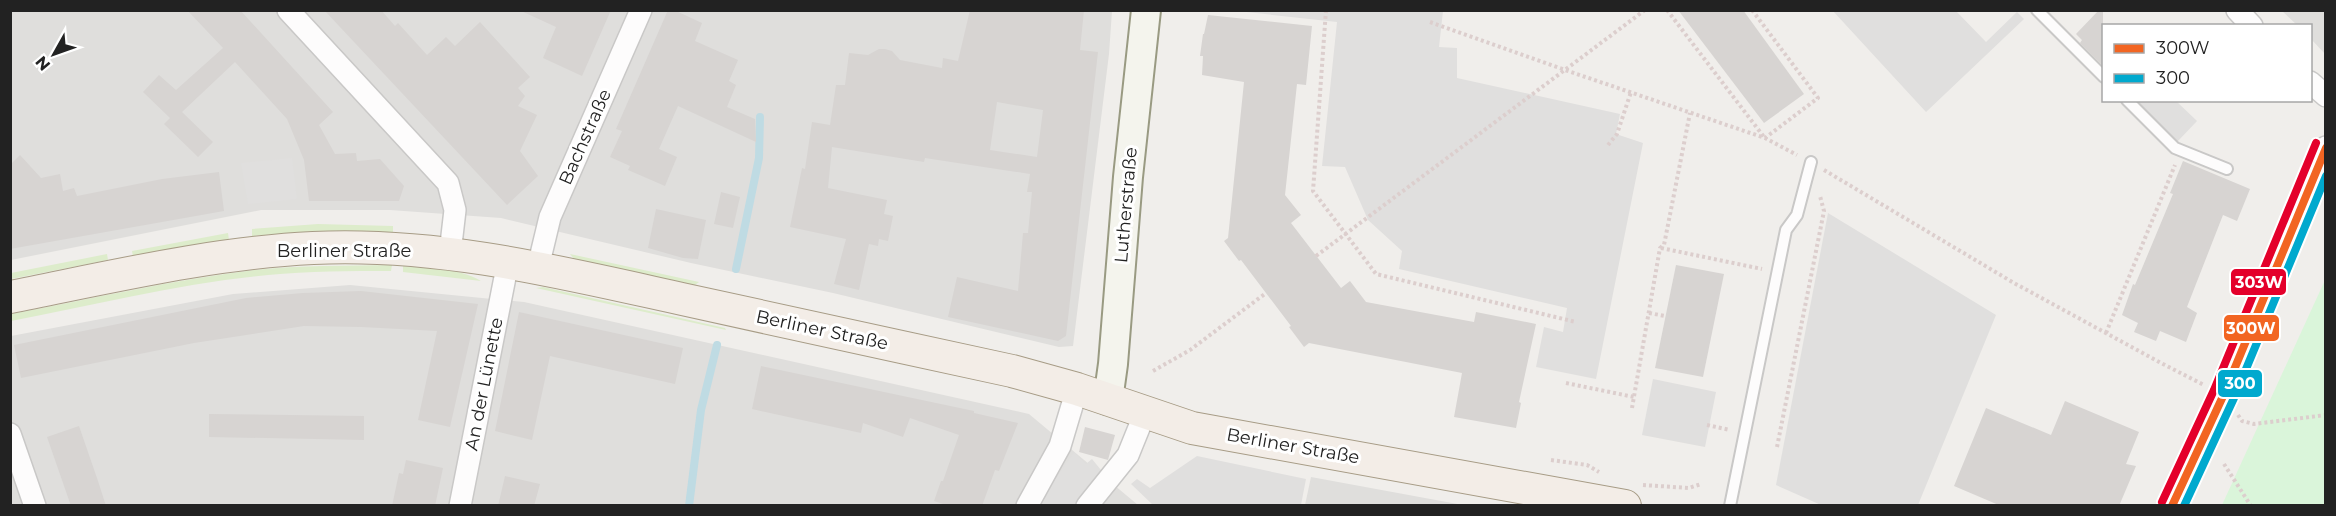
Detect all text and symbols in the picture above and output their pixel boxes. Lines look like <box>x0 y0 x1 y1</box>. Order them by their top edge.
north arrow <box>24 24 84 84</box>
legend <box>2102 24 2312 102</box>
text: 300W <box>2156 37 2210 59</box>
text: N <box>31 52 54 74</box>
text: 300 <box>2156 67 2190 89</box>
street label: Bachstraße <box>554 86 616 188</box>
street label: Lutherstraße <box>1110 146 1142 264</box>
street label: Berliner Straße <box>277 240 411 262</box>
line badge: 303W <box>2230 268 2287 296</box>
text: 303W <box>2234 273 2283 292</box>
street label: Berliner Straße <box>754 305 890 355</box>
line badge: 300W <box>2223 314 2280 342</box>
street label: An der Lünette <box>460 315 508 453</box>
text: 300W <box>2225 319 2276 338</box>
line badge: 300 <box>2217 369 2263 398</box>
text: 300 <box>2223 374 2256 393</box>
street label: Berliner Straße <box>1225 423 1361 469</box>

